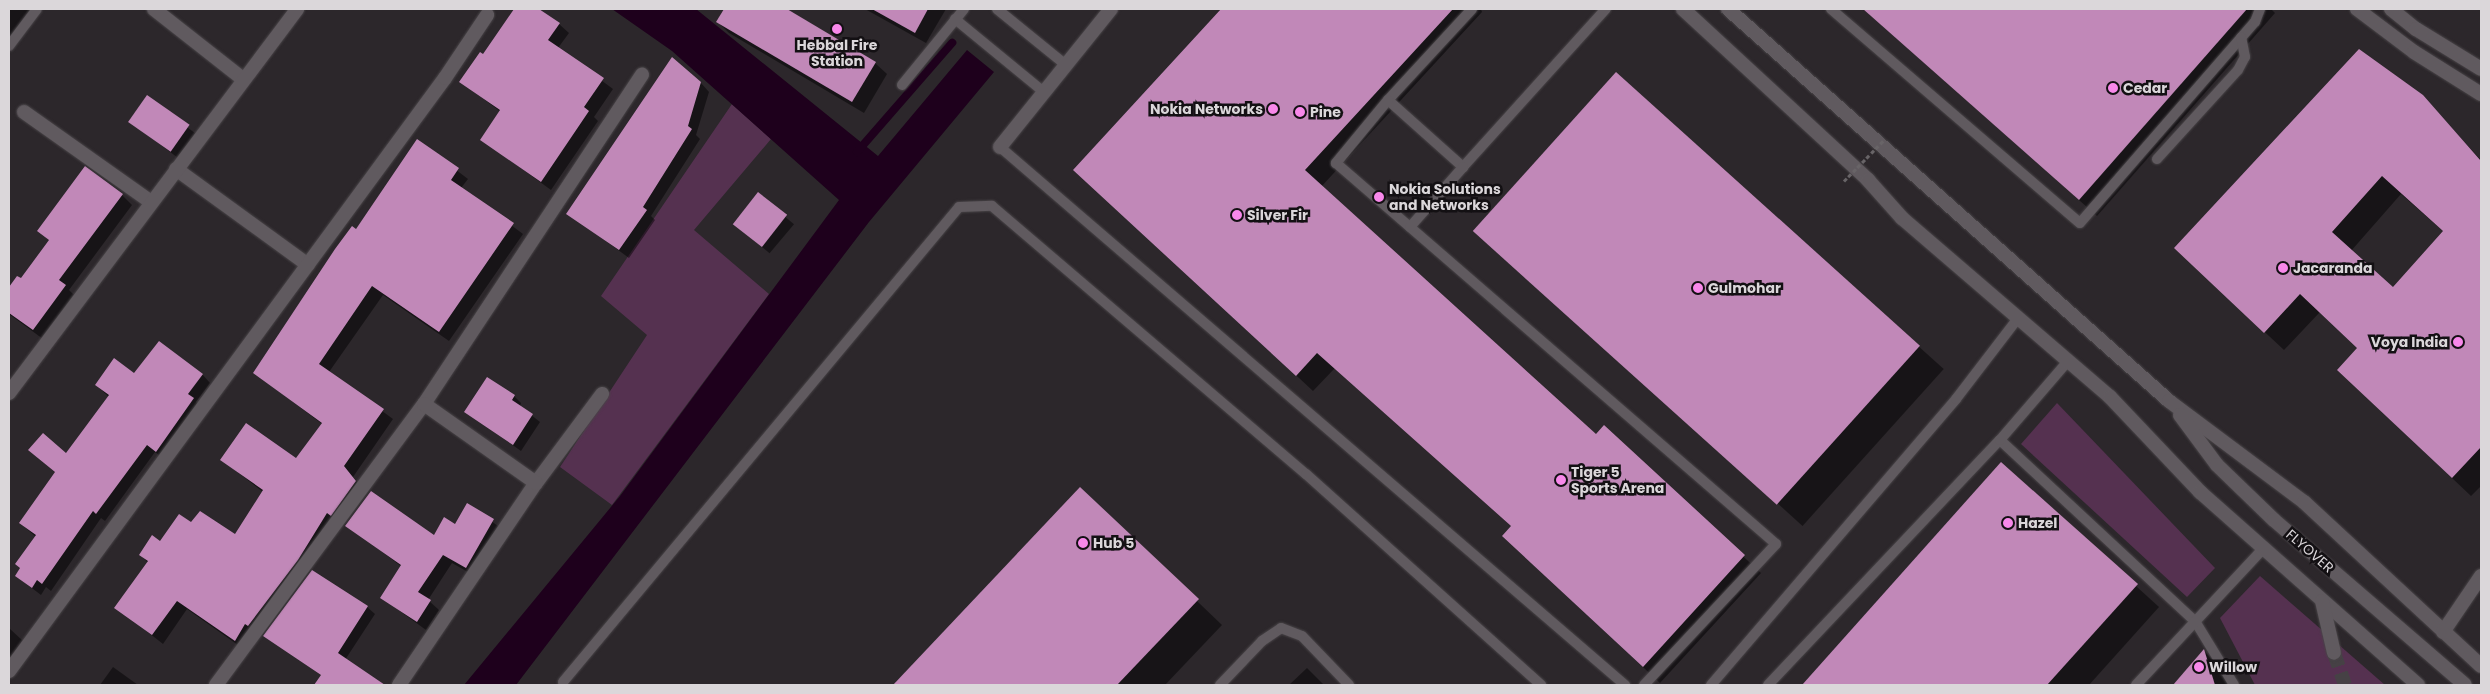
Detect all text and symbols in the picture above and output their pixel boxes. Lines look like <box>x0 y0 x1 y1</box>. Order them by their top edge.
marker: Hebbal Fire Station <box>831 23 843 35</box>
place label: Hebbal Fire Station <box>797 37 877 70</box>
place label: Cedar <box>2123 80 2167 96</box>
marker: Cedar <box>2107 82 2119 94</box>
place label: Nokia Networks <box>1150 101 1263 117</box>
marker: Nokia Networks <box>1267 103 1279 115</box>
place label: Pine <box>1310 104 1341 120</box>
marker: Pine <box>1294 106 1306 118</box>
place label: Nokia Solutions and Networks <box>1389 181 1501 213</box>
marker: Nokia Solutions and Networks <box>1373 191 1385 203</box>
place label: Silver Fir <box>1247 207 1308 223</box>
marker: Silver Fir <box>1231 209 1243 221</box>
place label: Jacaranda <box>2293 260 2373 276</box>
marker: Jacaranda <box>2277 262 2289 274</box>
place label: Gulmohar <box>1708 280 1781 296</box>
marker: Gulmohar <box>1692 282 1704 294</box>
place label: Voya India <box>2371 334 2448 350</box>
marker: Voya India <box>2452 336 2464 348</box>
place label: Tiger 5 Sports Arena <box>1571 464 1664 497</box>
marker: Tiger 5 Sports Arena <box>1555 474 1567 486</box>
place label: Hazel <box>2018 515 2057 531</box>
marker: Hazel <box>2002 517 2014 529</box>
street label: FLYOVER <box>2283 526 2337 576</box>
place label: Hub 5 <box>1093 535 1134 551</box>
marker: Hub 5 <box>1077 537 1089 549</box>
place label: Willow <box>2209 659 2257 675</box>
marker: Willow <box>2193 661 2205 673</box>

